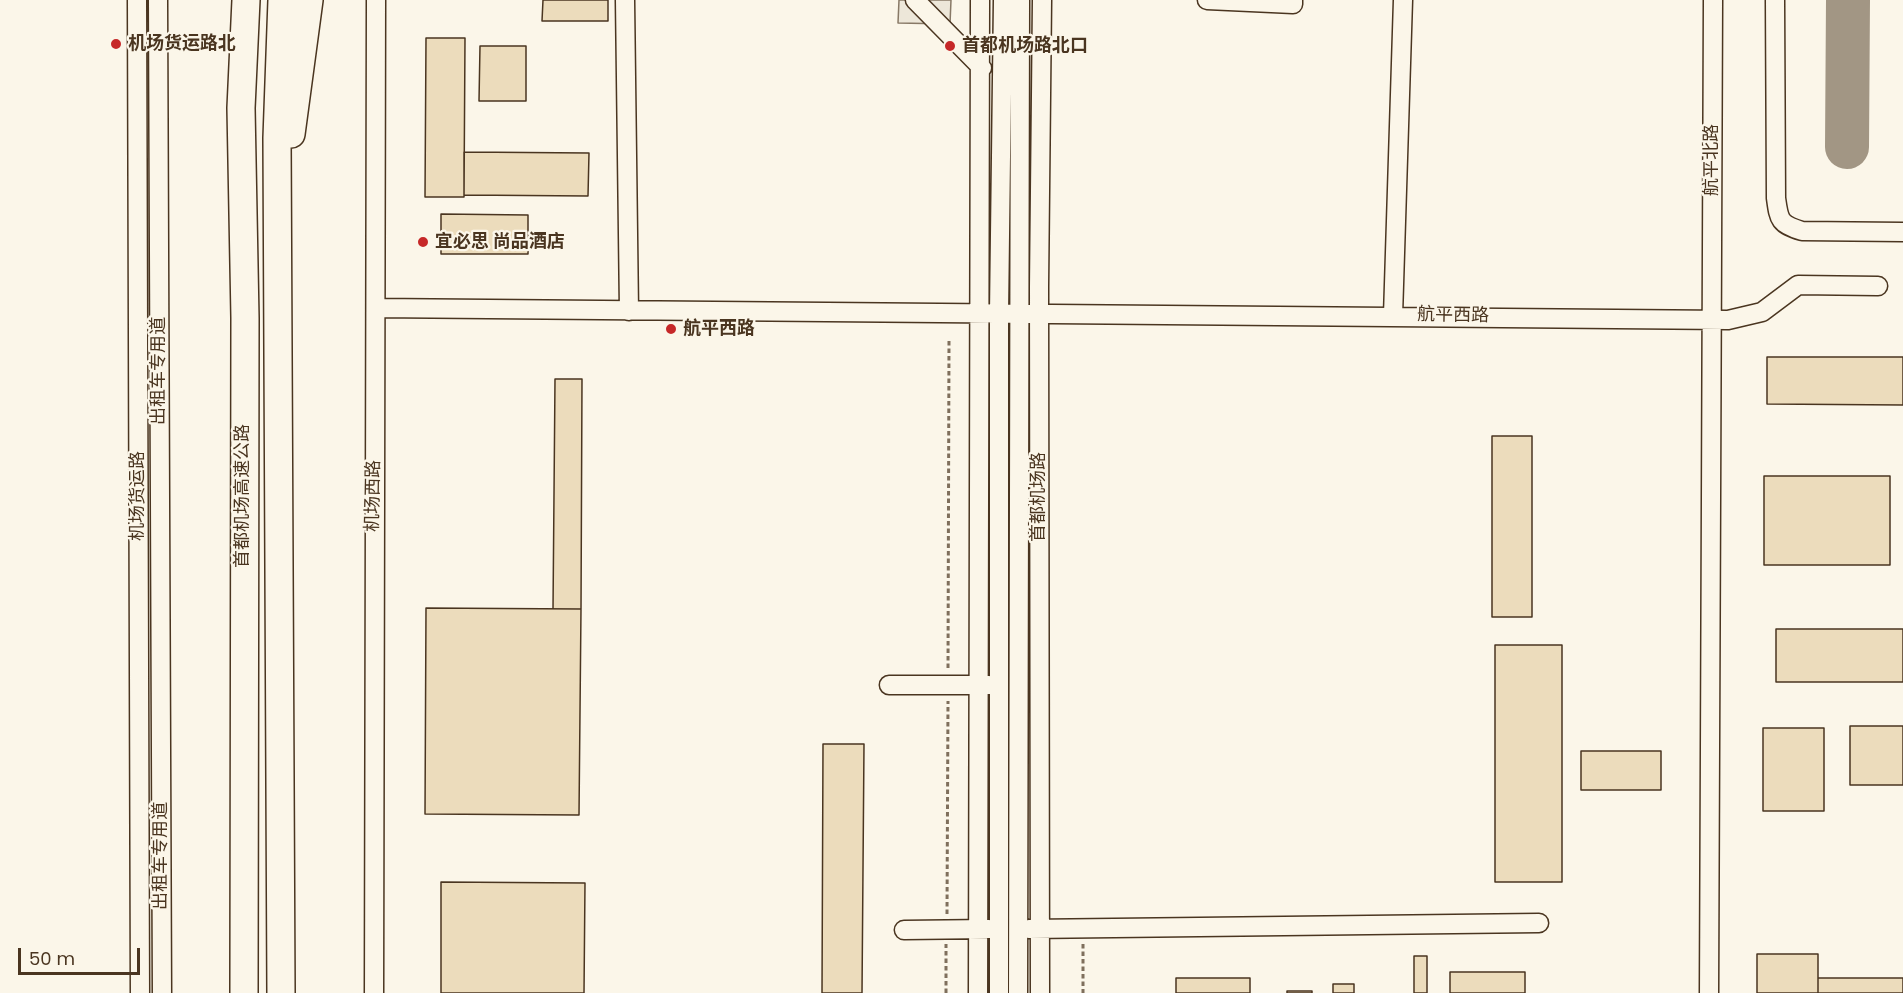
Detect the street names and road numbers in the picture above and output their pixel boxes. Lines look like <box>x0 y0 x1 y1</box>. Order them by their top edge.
street label: 航平北路 <box>1701 124 1723 196</box>
street label: 航平西路 <box>1417 305 1489 327</box>
street label: 出租车专用道 <box>148 317 170 425</box>
street label: 首都机场高速公路 <box>232 424 254 568</box>
street label: 机场货运路 <box>127 451 149 541</box>
street label: 首都机场路 <box>1028 452 1050 542</box>
street label: 机场西路 <box>363 460 385 532</box>
street label: 出租车专用道 <box>150 802 172 910</box>

